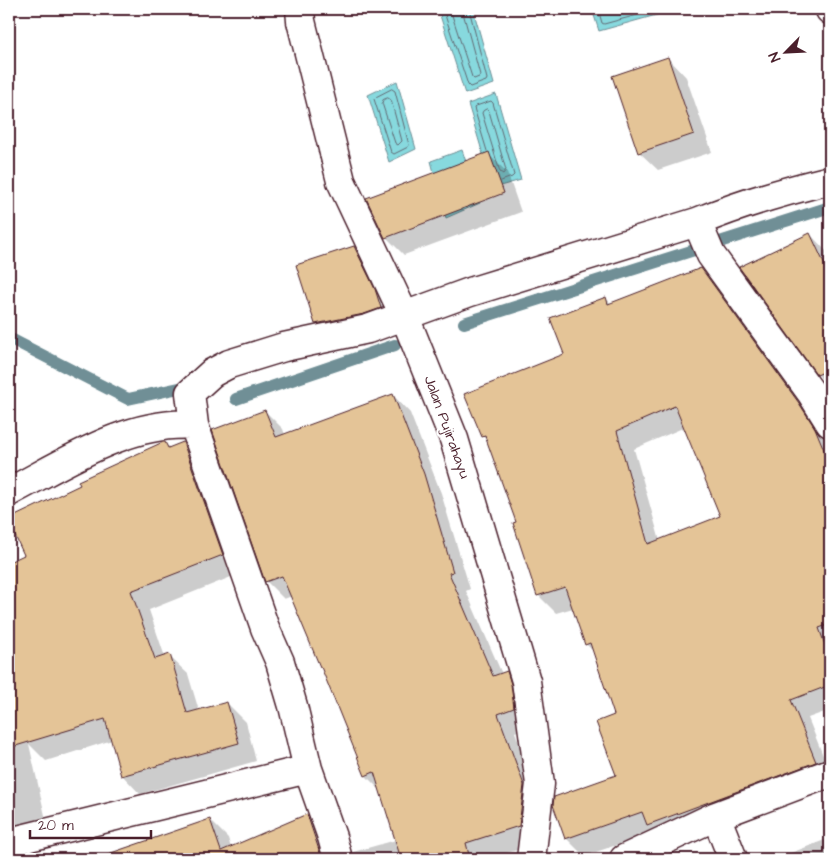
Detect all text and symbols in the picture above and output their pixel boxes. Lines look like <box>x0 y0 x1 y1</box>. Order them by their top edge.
north arrow <box>762 28 812 78</box>
text: N <box>764 49 786 65</box>
street label: Jalan Pujirahayu <box>418 373 475 482</box>
scale bar <box>30 808 151 840</box>
text: 20 m <box>38 815 74 836</box>

